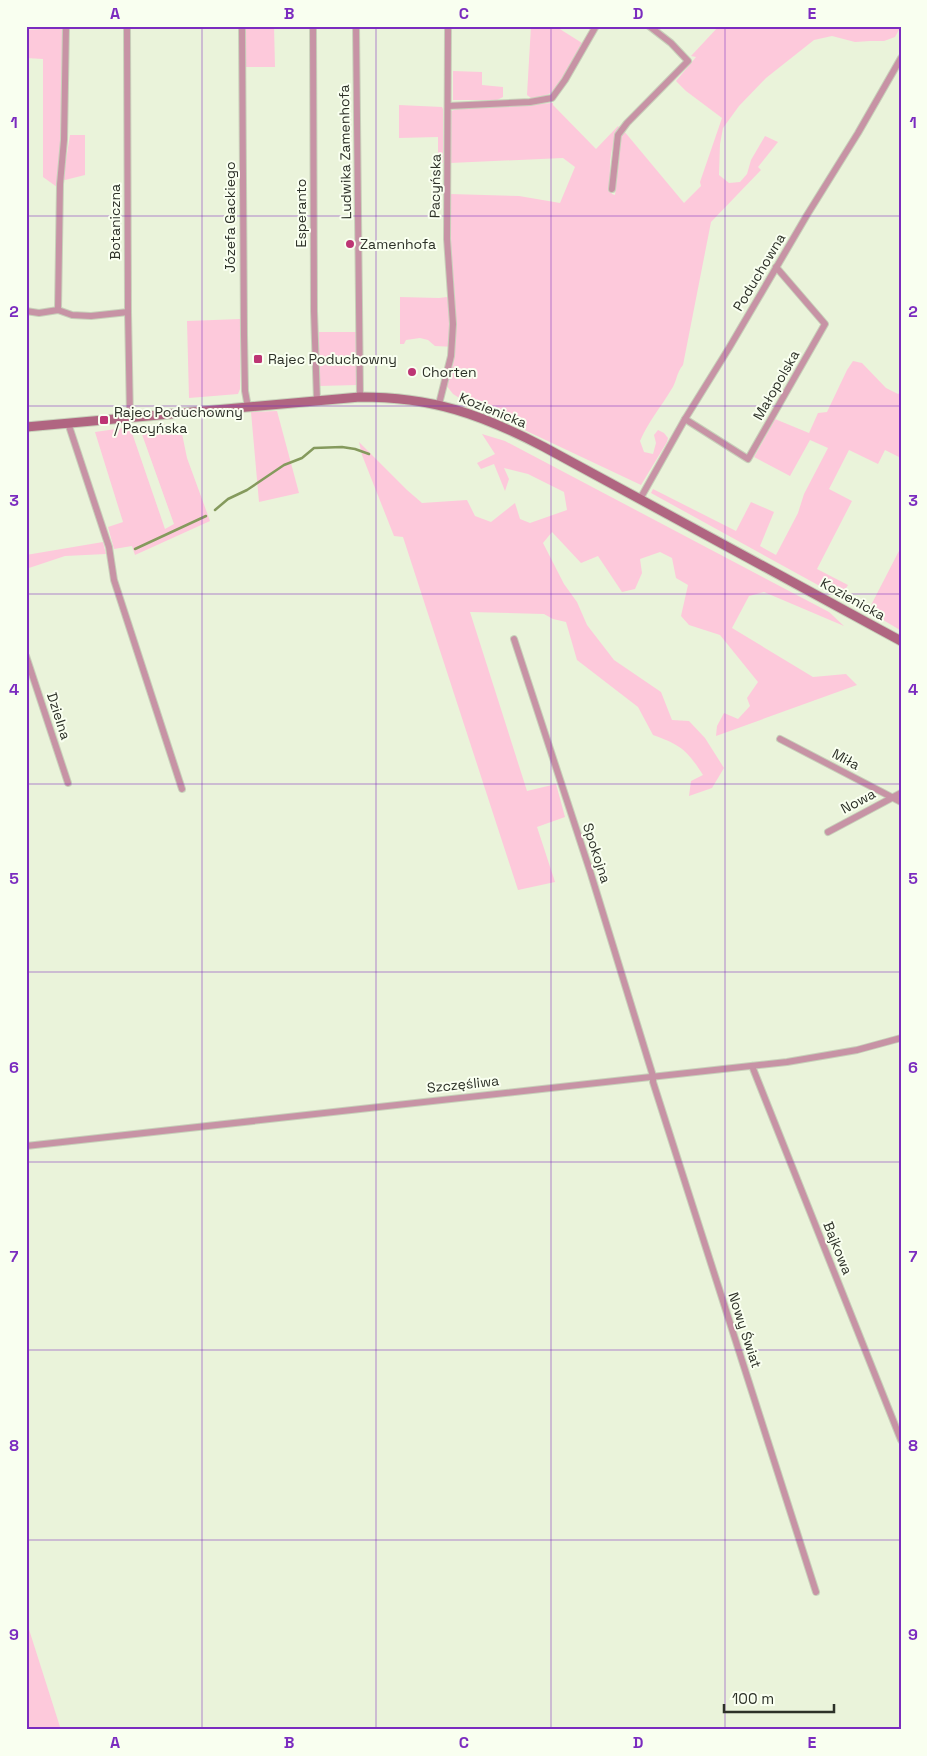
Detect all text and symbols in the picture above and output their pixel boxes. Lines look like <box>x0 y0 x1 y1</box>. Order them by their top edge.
text: A <box>110 3 120 24</box>
text: B <box>284 3 294 24</box>
text: C <box>459 3 469 24</box>
text: D <box>633 3 643 24</box>
text: E <box>808 3 817 24</box>
street label: Ludwika Zamenhofa <box>335 84 355 220</box>
text: 1 <box>10 112 18 133</box>
text: 1 <box>909 112 917 133</box>
street label: Pacyńska <box>425 154 445 218</box>
street label: Józefa Gackiego <box>221 161 239 273</box>
street label: Esperanto <box>292 179 310 247</box>
street label: Botaniczna <box>106 184 124 260</box>
street label: Poduchowna <box>729 230 789 314</box>
place label: Zamenhofa <box>360 235 436 253</box>
marker: Zamenhofa <box>344 238 356 250</box>
text: 2 <box>9 301 19 322</box>
text: 2 <box>908 301 918 322</box>
street label: Małopolska <box>749 347 803 423</box>
place label: Rajec Poduchowny <box>268 350 397 368</box>
marker: Rajec Poduchowny <box>252 353 264 365</box>
place label: Chorten <box>422 363 477 381</box>
marker: Chorten <box>406 366 418 378</box>
street label: Kozienicka <box>456 388 530 432</box>
place label: Rajec Poduchowny / Pacyńska <box>114 403 243 437</box>
marker: Rajec Poduchowny / Pacyńska <box>98 414 110 426</box>
text: 3 <box>9 490 19 511</box>
text: 3 <box>908 490 918 511</box>
street label: Kozienicka <box>817 574 889 624</box>
text: 4 <box>9 679 19 700</box>
text: 4 <box>908 679 918 700</box>
street label: Dzielna <box>43 690 75 742</box>
street label: Miła <box>829 744 863 774</box>
street label: Nowa <box>837 784 879 818</box>
street label: Spokojna <box>579 821 615 885</box>
text: 5 <box>9 868 19 889</box>
text: 5 <box>908 868 918 889</box>
text: 6 <box>9 1057 19 1078</box>
text: 6 <box>908 1057 918 1078</box>
street label: Szczęśliwa <box>426 1071 500 1097</box>
street label: Bajkowa <box>819 1219 857 1277</box>
text: 7 <box>10 1246 19 1267</box>
text: 7 <box>909 1246 918 1267</box>
street label: Nowy Świat <box>724 1290 766 1370</box>
text: 8 <box>9 1435 19 1456</box>
text: 8 <box>908 1435 918 1456</box>
text: 9 <box>9 1624 19 1645</box>
text: 9 <box>908 1624 918 1645</box>
scale bar <box>724 1681 834 1713</box>
text: 100 m <box>732 1689 774 1708</box>
text: A <box>110 1732 120 1753</box>
text: B <box>284 1732 294 1753</box>
text: C <box>459 1732 469 1753</box>
text: D <box>633 1732 643 1753</box>
text: E <box>808 1732 817 1753</box>

